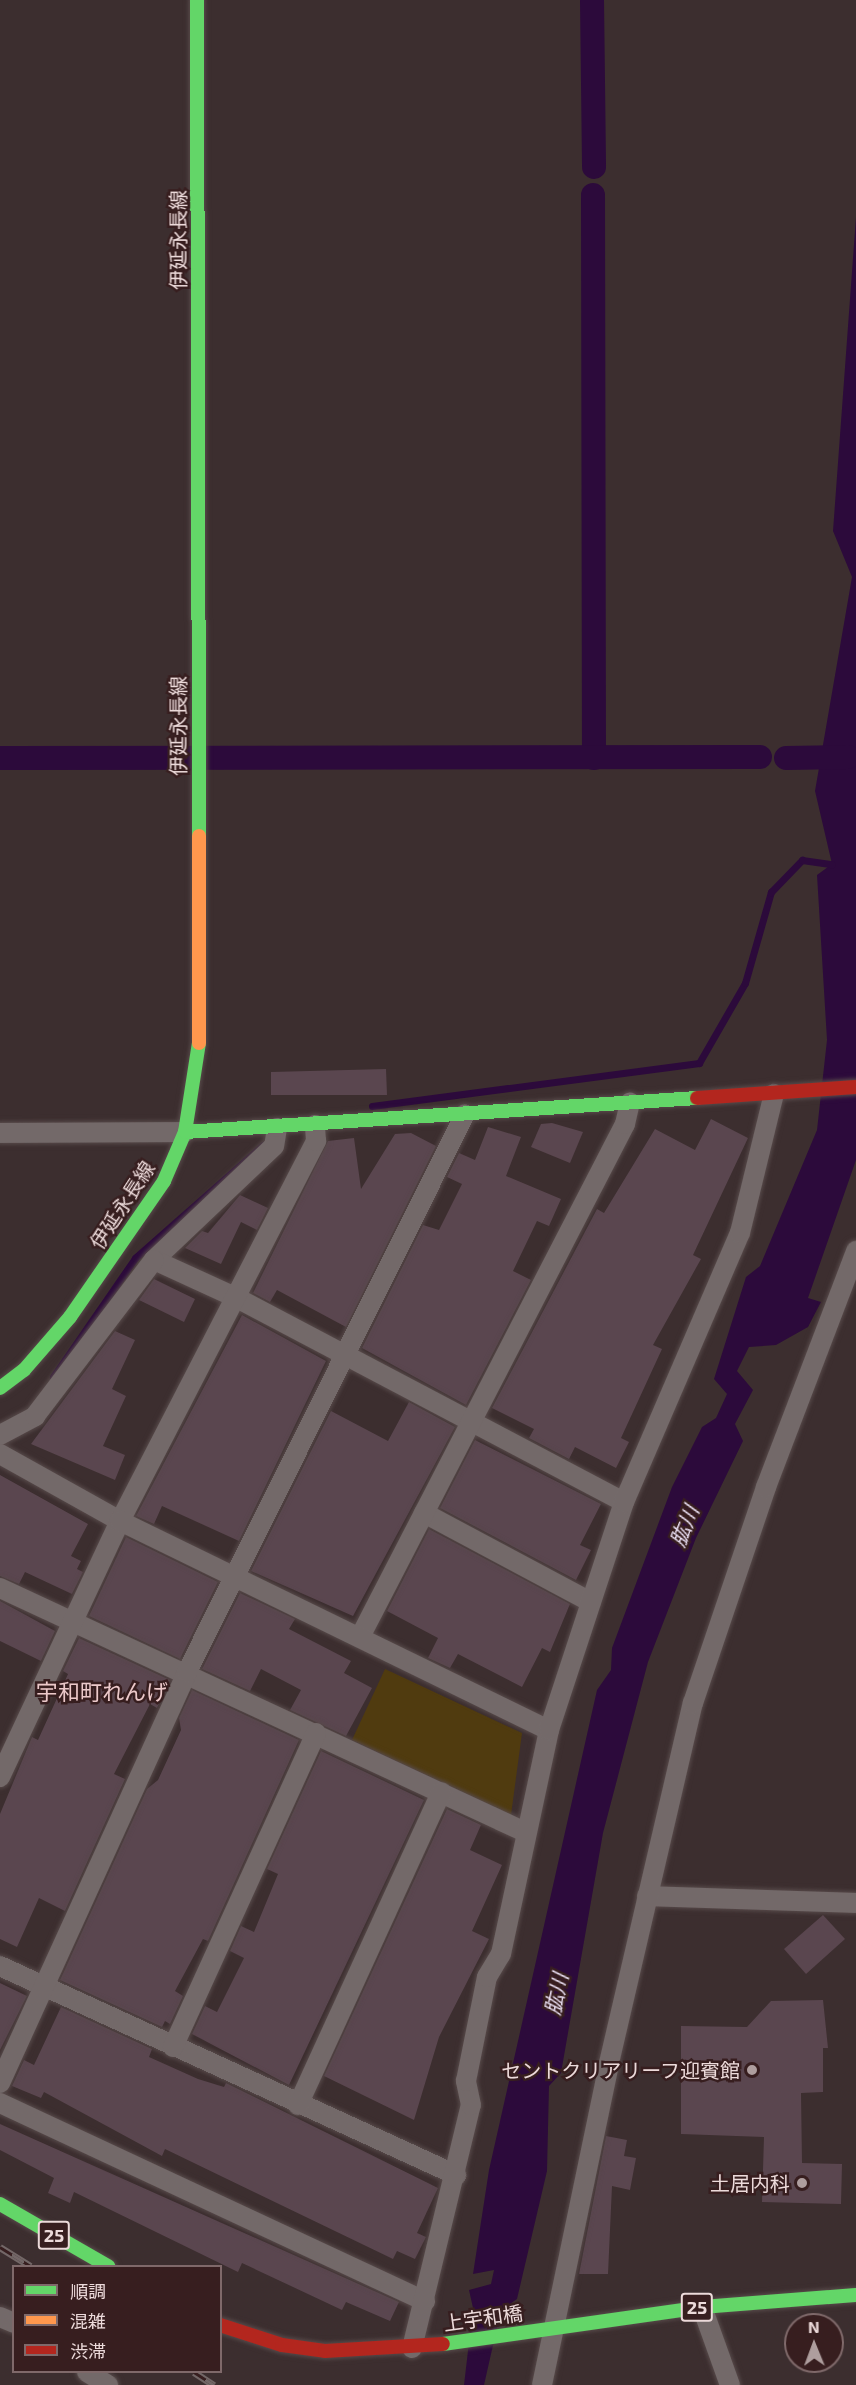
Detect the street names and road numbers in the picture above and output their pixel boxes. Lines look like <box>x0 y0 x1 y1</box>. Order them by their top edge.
street label: 伊延永長線 <box>166 190 190 290</box>
street label: 伊延永長線 <box>166 676 190 776</box>
street label: 伊延永長線 <box>85 1157 159 1253</box>
road number: 25 <box>38 2220 70 2250</box>
road number: 25 <box>680 2292 714 2322</box>
street label: 上宇和橋 <box>442 2301 524 2335</box>

